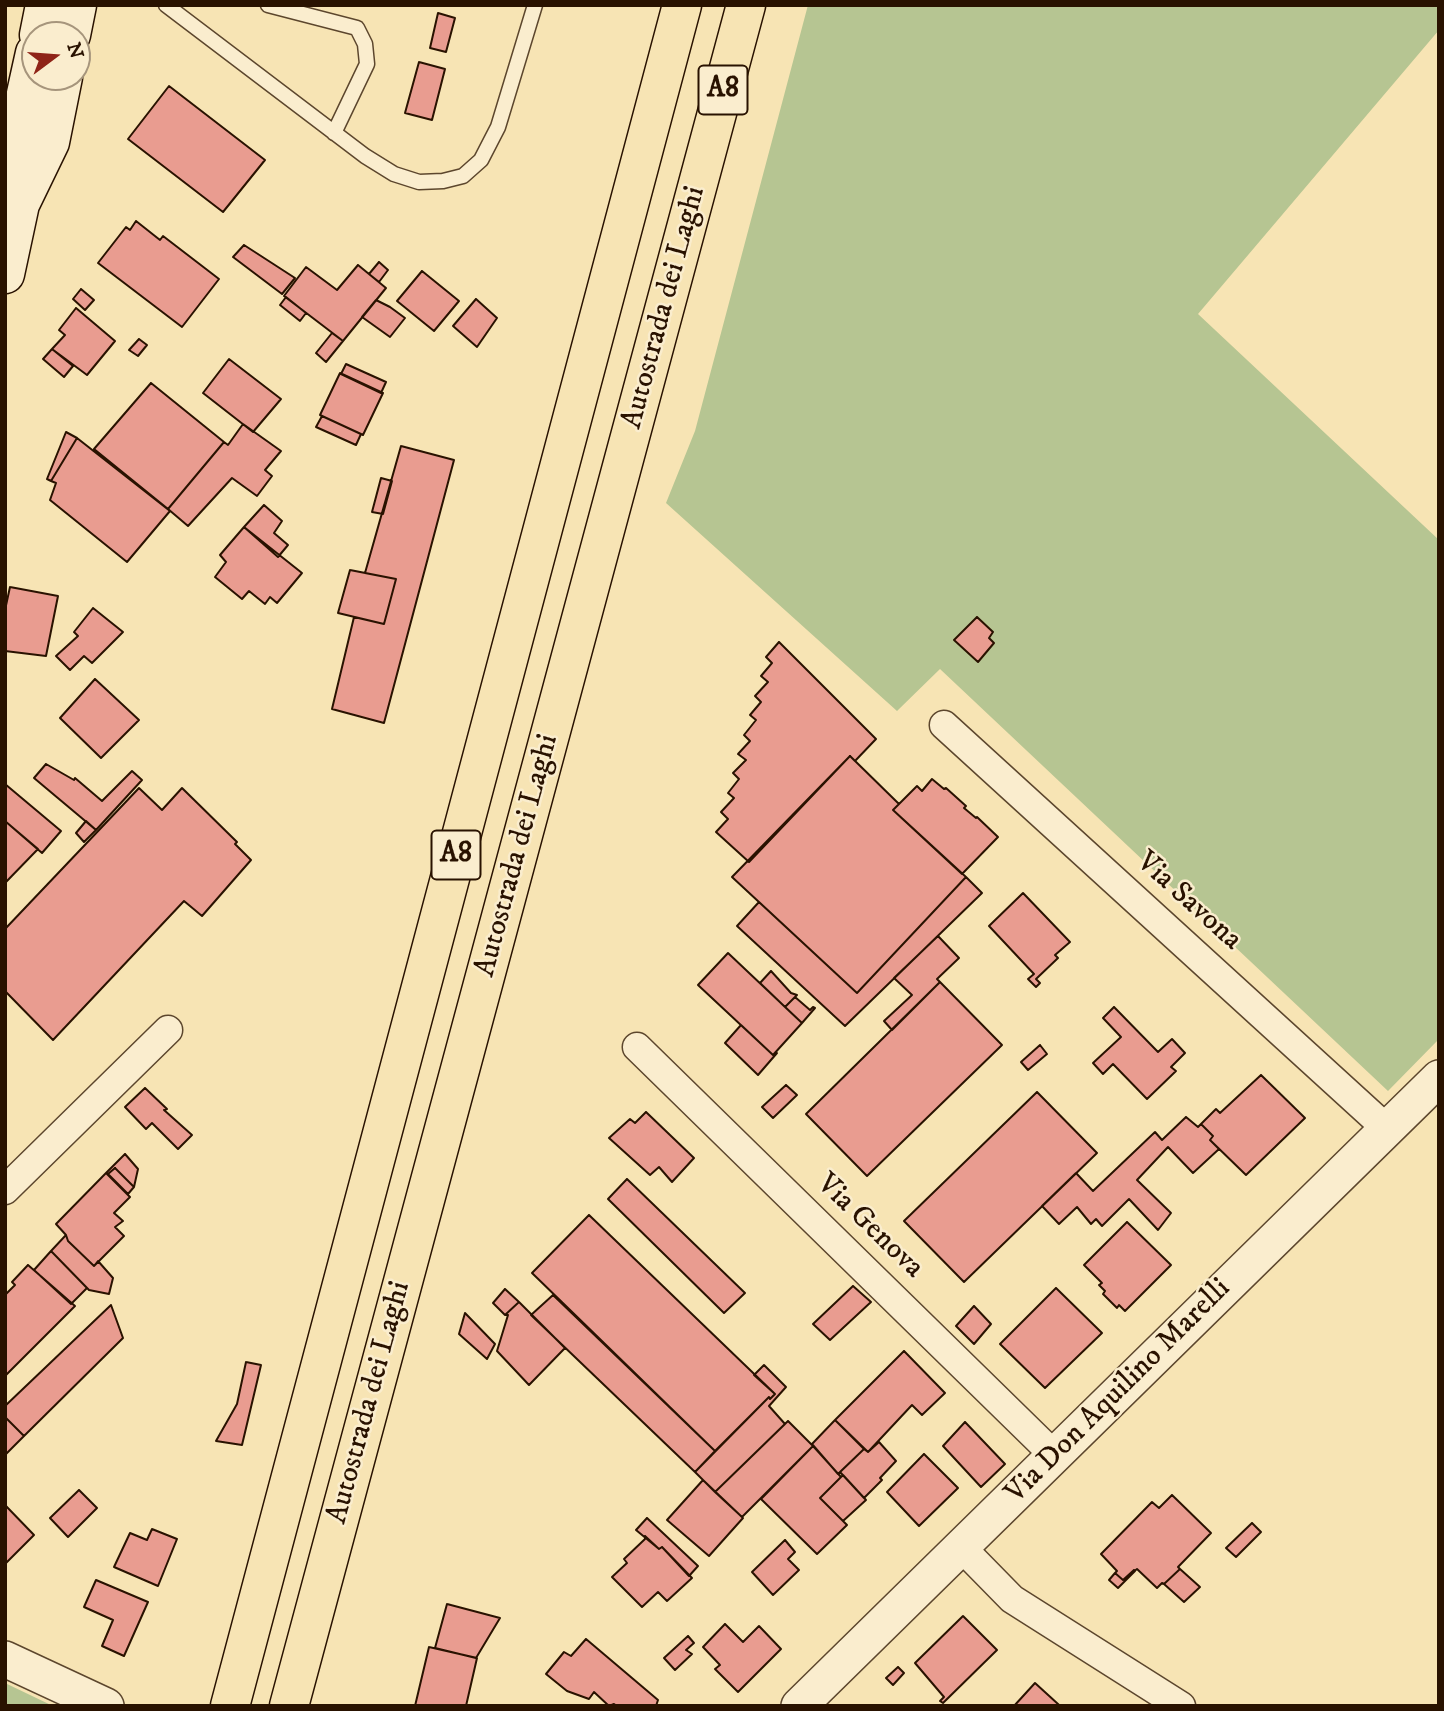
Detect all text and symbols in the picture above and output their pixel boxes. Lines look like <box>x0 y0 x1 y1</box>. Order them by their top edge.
north arrow <box>21 21 91 91</box>
text: N <box>62 40 88 61</box>
road number: A8 <box>698 66 748 114</box>
street label: Autostrada dei Laghi <box>615 183 715 433</box>
street label: Autostrada dei Laghi <box>468 731 568 981</box>
road number: A8 <box>432 830 480 880</box>
street label: Via Savona <box>1128 845 1248 959</box>
street label: Via Genova <box>808 1167 930 1287</box>
street label: Via Don Aquilino Marelli <box>999 1272 1239 1512</box>
street label: Autostrada dei Laghi <box>320 1278 420 1528</box>

